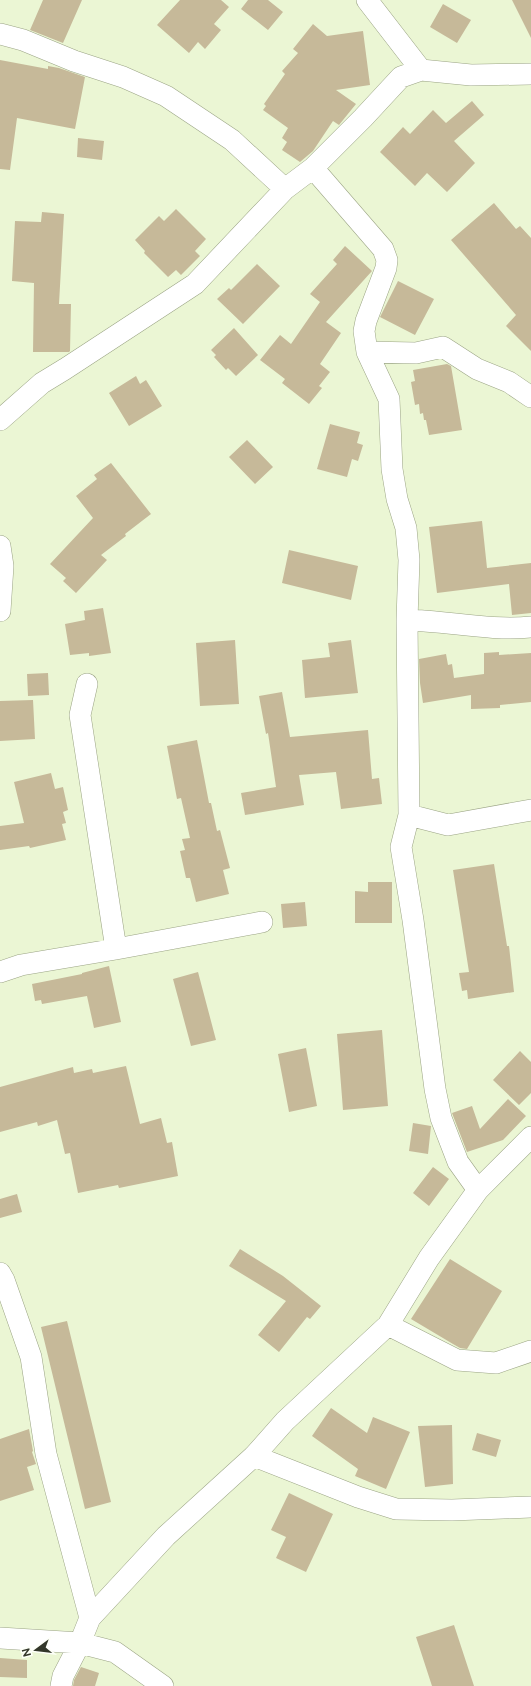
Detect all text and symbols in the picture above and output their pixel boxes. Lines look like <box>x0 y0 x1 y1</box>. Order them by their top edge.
north arrow <box>16 1630 56 1670</box>
text: N <box>19 1647 34 1658</box>

